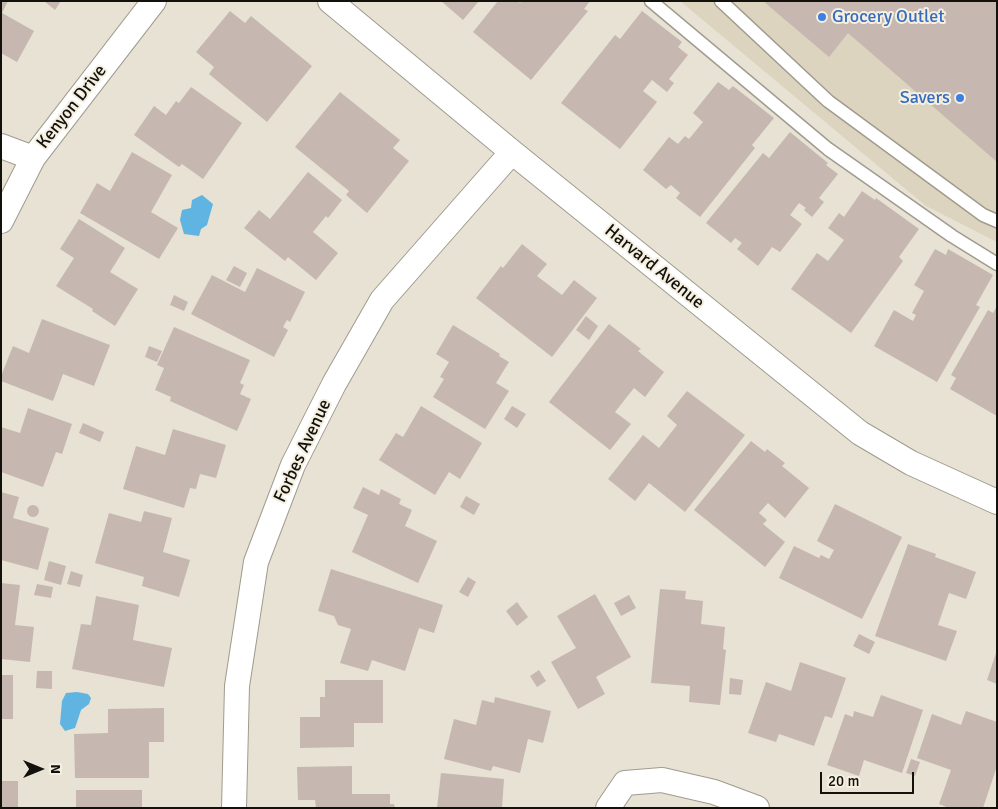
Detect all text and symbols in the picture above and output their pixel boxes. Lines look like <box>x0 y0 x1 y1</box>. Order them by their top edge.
place label: Grocery Outlet <box>832 6 944 28</box>
marker: Grocery Outlet <box>816 11 828 23</box>
street label: Kenyon Drive <box>33 61 111 153</box>
place label: Savers <box>900 87 950 109</box>
marker: Savers <box>954 92 966 104</box>
street label: Harvard Avenue <box>600 220 708 314</box>
street label: Forbes Avenue <box>270 396 336 506</box>
north arrow <box>15 744 65 794</box>
scale bar <box>823 762 917 794</box>
text: N <box>47 764 64 774</box>
text: 20 m <box>828 772 859 790</box>

